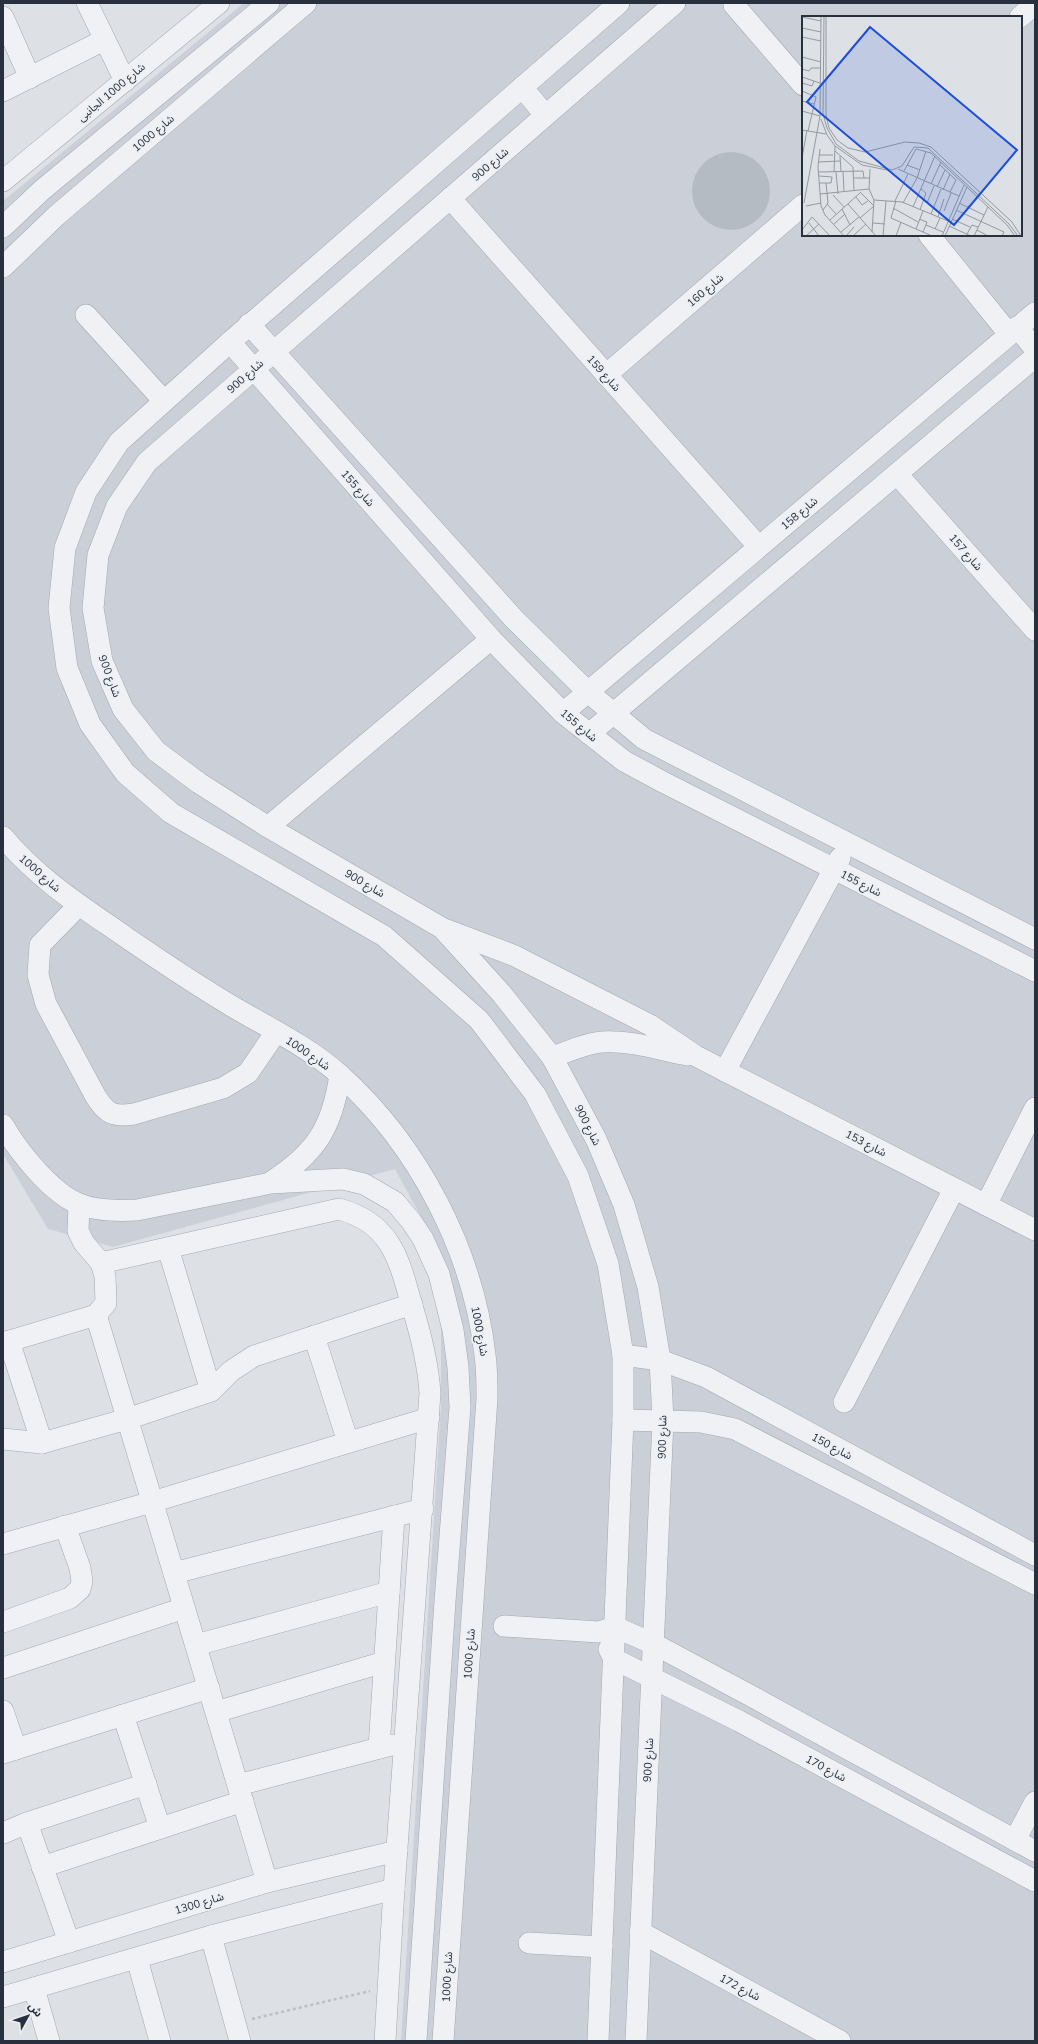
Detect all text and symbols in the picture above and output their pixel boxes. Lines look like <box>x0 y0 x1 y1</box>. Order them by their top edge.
inset map <box>802 16 1022 236</box>
street label: شارع 1000 الجانبى <box>74 59 149 125</box>
street label: شارع 1000 <box>129 111 178 155</box>
street label: شارع 900 <box>469 144 512 185</box>
street label: شارع 160 <box>684 270 727 311</box>
street label: شارع 159 <box>583 352 624 395</box>
street label: شارع 900 <box>224 356 267 397</box>
street label: شارع 155 <box>337 467 378 510</box>
street label: شارع 158 <box>778 493 821 533</box>
street label: شارع 157 <box>945 531 986 574</box>
street label: شارع 900 <box>95 653 125 700</box>
street label: شارع 155 <box>557 705 601 746</box>
street label: شارع 1000 <box>16 851 64 896</box>
street label: شارع 900 <box>342 866 388 901</box>
street label: شارع 155 <box>838 867 884 900</box>
street label: شارع 1000 <box>283 1033 333 1074</box>
street label: شارع 900 <box>571 1102 604 1149</box>
street label: شارع 153 <box>843 1127 889 1160</box>
street label: شارع 1000 <box>467 1305 492 1358</box>
street label: شارع 900 <box>655 1414 670 1459</box>
street label: شارع 150 <box>809 1429 855 1464</box>
street label: شارع 1000 <box>460 1628 479 1680</box>
street label: شارع 900 <box>640 1737 657 1782</box>
street label: شارع 170 <box>803 1751 849 1786</box>
street label: شارع 1300 <box>173 1889 226 1918</box>
street label: شارع 1000 <box>439 1951 456 2003</box>
street label: شارع 172 <box>717 1970 763 2005</box>
north arrow <box>8 1996 48 2036</box>
text: ش <box>25 1999 46 2020</box>

